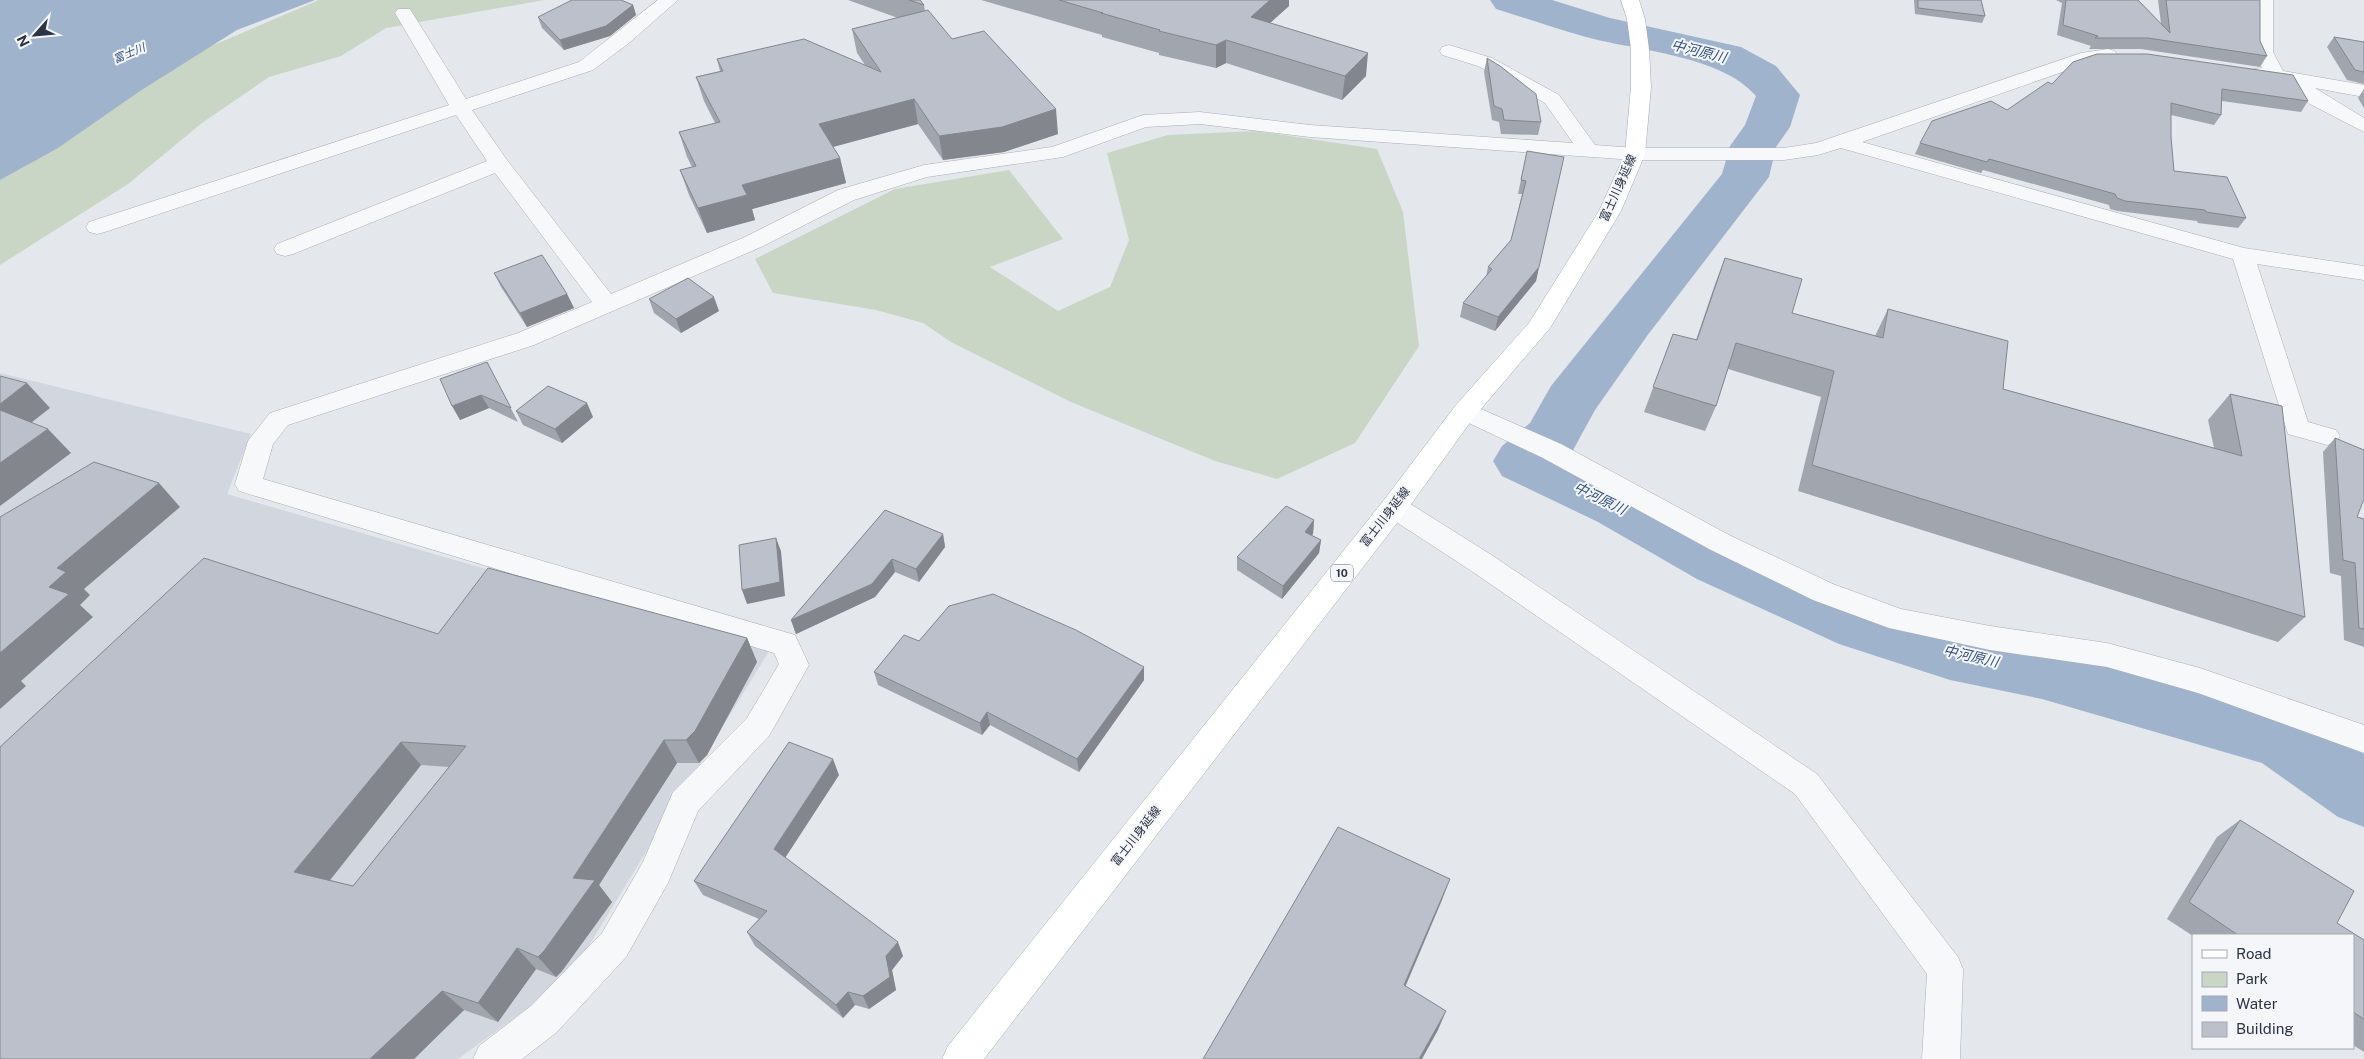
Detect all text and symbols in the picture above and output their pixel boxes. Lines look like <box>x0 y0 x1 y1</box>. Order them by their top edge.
north arrow <box>10 10 60 60</box>
text: N <box>14 32 33 49</box>
water label: 中河原川 <box>1670 36 1730 66</box>
water label: 富士川 <box>111 41 147 65</box>
street label: 富士川身延線 <box>1597 152 1639 224</box>
water label: 中河原川 <box>1571 479 1630 518</box>
street label: 富士川身延線 <box>1357 484 1413 550</box>
road number: 10 <box>1331 564 1353 582</box>
water label: 中河原川 <box>1942 642 2002 671</box>
street label: 富士川身延線 <box>1108 803 1164 869</box>
legend <box>2192 934 2354 1049</box>
text: Road <box>2236 945 2272 962</box>
text: Park <box>2236 970 2268 987</box>
text: Water <box>2236 995 2278 1012</box>
text: Building <box>2236 1020 2294 1037</box>

